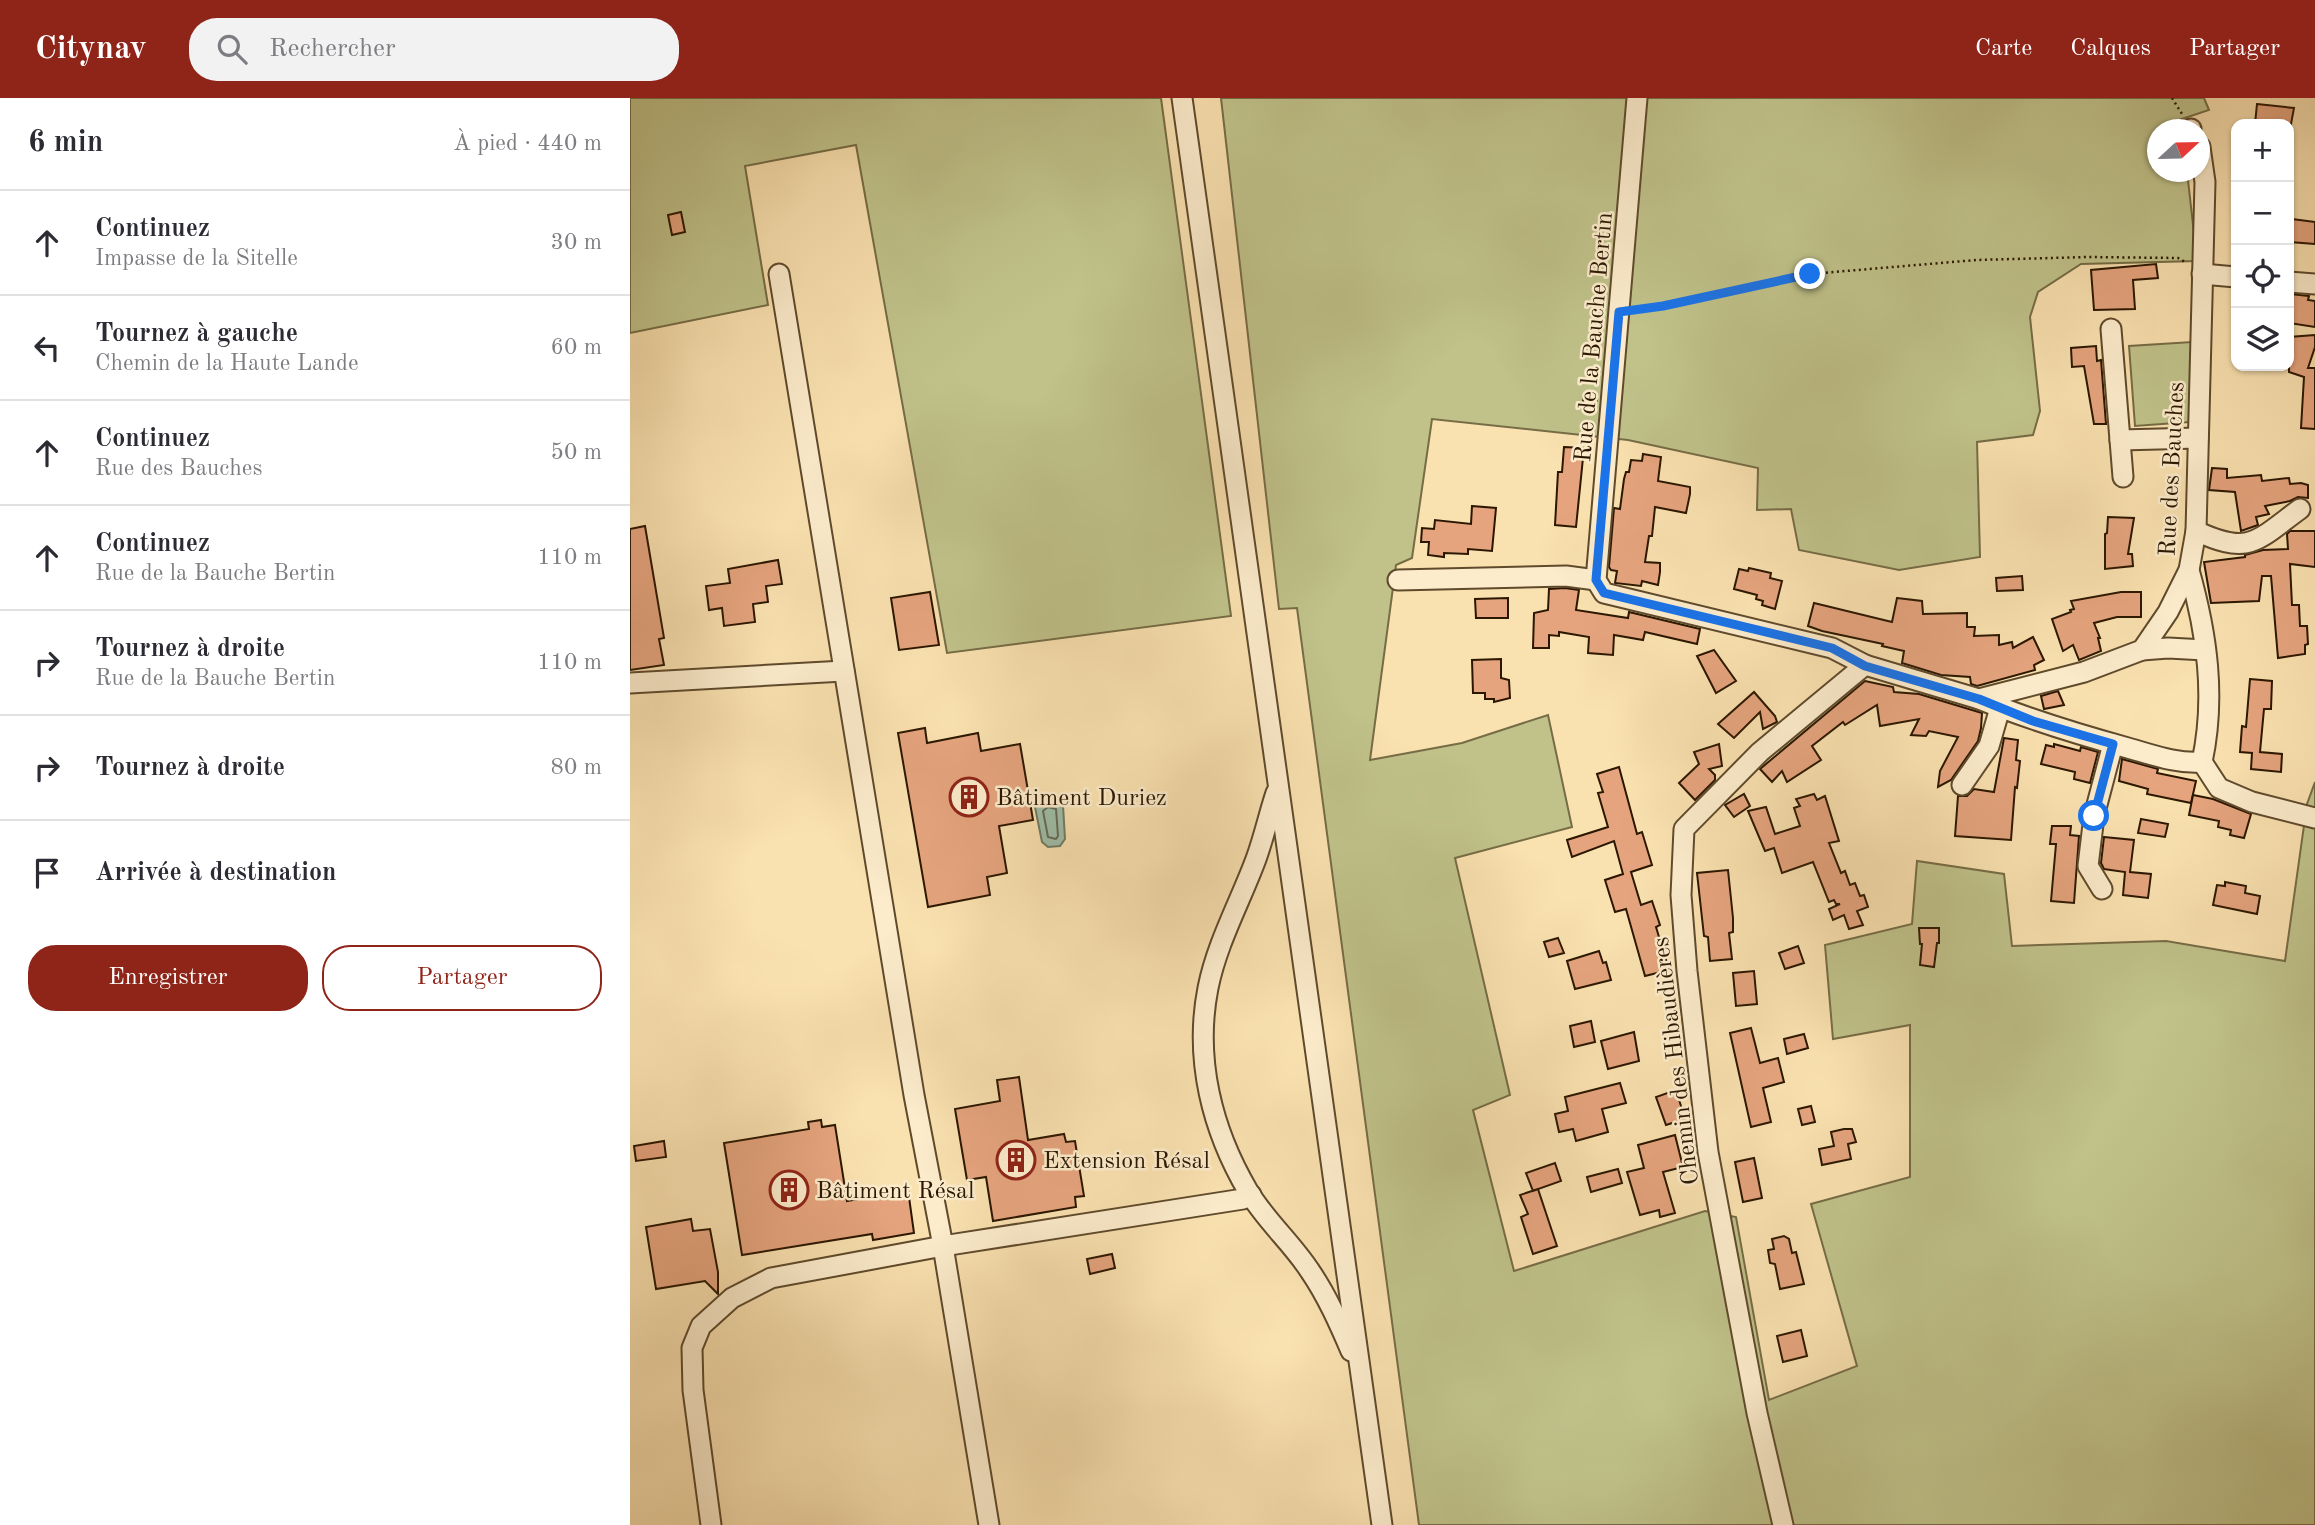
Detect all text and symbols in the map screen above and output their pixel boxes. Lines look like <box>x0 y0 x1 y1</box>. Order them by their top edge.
search box <box>189 18 679 81</box>
icon: search <box>213 30 251 68</box>
text: Citynav <box>35 33 147 66</box>
text: Rechercher <box>269 36 396 62</box>
text: Carte <box>1975 37 2032 61</box>
text: Calques <box>2070 37 2151 61</box>
text: Partager <box>2189 37 2280 61</box>
north arrow <box>2147 119 2210 182</box>
map controls <box>2231 119 2294 371</box>
button: + <box>2231 119 2294 182</box>
text: 6 min <box>28 128 103 158</box>
text: À pied · 440 m <box>453 132 602 155</box>
button: − <box>2231 182 2294 245</box>
street label: Rue de la Bauche Bertin <box>1572 211 1618 463</box>
text: Continuez <box>95 216 210 242</box>
icon: ahead <box>28 224 66 262</box>
text: 30 m <box>551 231 602 254</box>
button: locate <box>2231 245 2294 308</box>
text: Impasse de la Sitelle <box>95 247 298 270</box>
route end <box>1794 258 1825 289</box>
button: layers <box>2231 308 2294 371</box>
text: Tournez à gauche <box>95 321 298 347</box>
icon: left <box>28 329 66 367</box>
text: 60 m <box>551 336 602 359</box>
text: Chemin de la Haute Lande <box>95 352 359 375</box>
street label: Rue des Bauches <box>2156 381 2190 557</box>
text: Continuez <box>95 426 210 452</box>
icon: ahead <box>28 434 66 472</box>
text: 50 m <box>551 441 602 464</box>
text: Rue des Bauches <box>95 457 262 480</box>
text: Continuez <box>95 531 210 557</box>
icon: ahead <box>28 539 66 577</box>
text: 110 m <box>537 546 602 569</box>
text: Rue de la Bauche Bertin <box>95 562 335 585</box>
text: Tournez à droite <box>95 636 285 662</box>
icon: right <box>28 644 66 682</box>
text: 110 m <box>537 651 602 674</box>
text: Rue de la Bauche Bertin <box>95 667 335 690</box>
icon: right <box>28 749 66 787</box>
text: Tournez à droite <box>95 755 285 781</box>
text: 80 m <box>551 756 602 779</box>
building icon: Bâtiment Duriez <box>948 776 990 818</box>
place label: Bâtiment Duriez <box>996 787 1167 811</box>
route start <box>2078 800 2109 831</box>
icon: arrive <box>28 854 66 892</box>
text: Arrivée à destination <box>95 860 337 886</box>
street label: Chemin des Hibaudières <box>1650 935 1704 1186</box>
button: Enregistrer <box>28 945 308 1011</box>
button: Partager <box>322 945 602 1011</box>
building icon: Extension Résal <box>995 1139 1037 1181</box>
place label: Extension Résal <box>1043 1150 1210 1174</box>
building icon: Bâtiment Résal <box>768 1169 810 1211</box>
place label: Bâtiment Résal <box>816 1180 974 1204</box>

